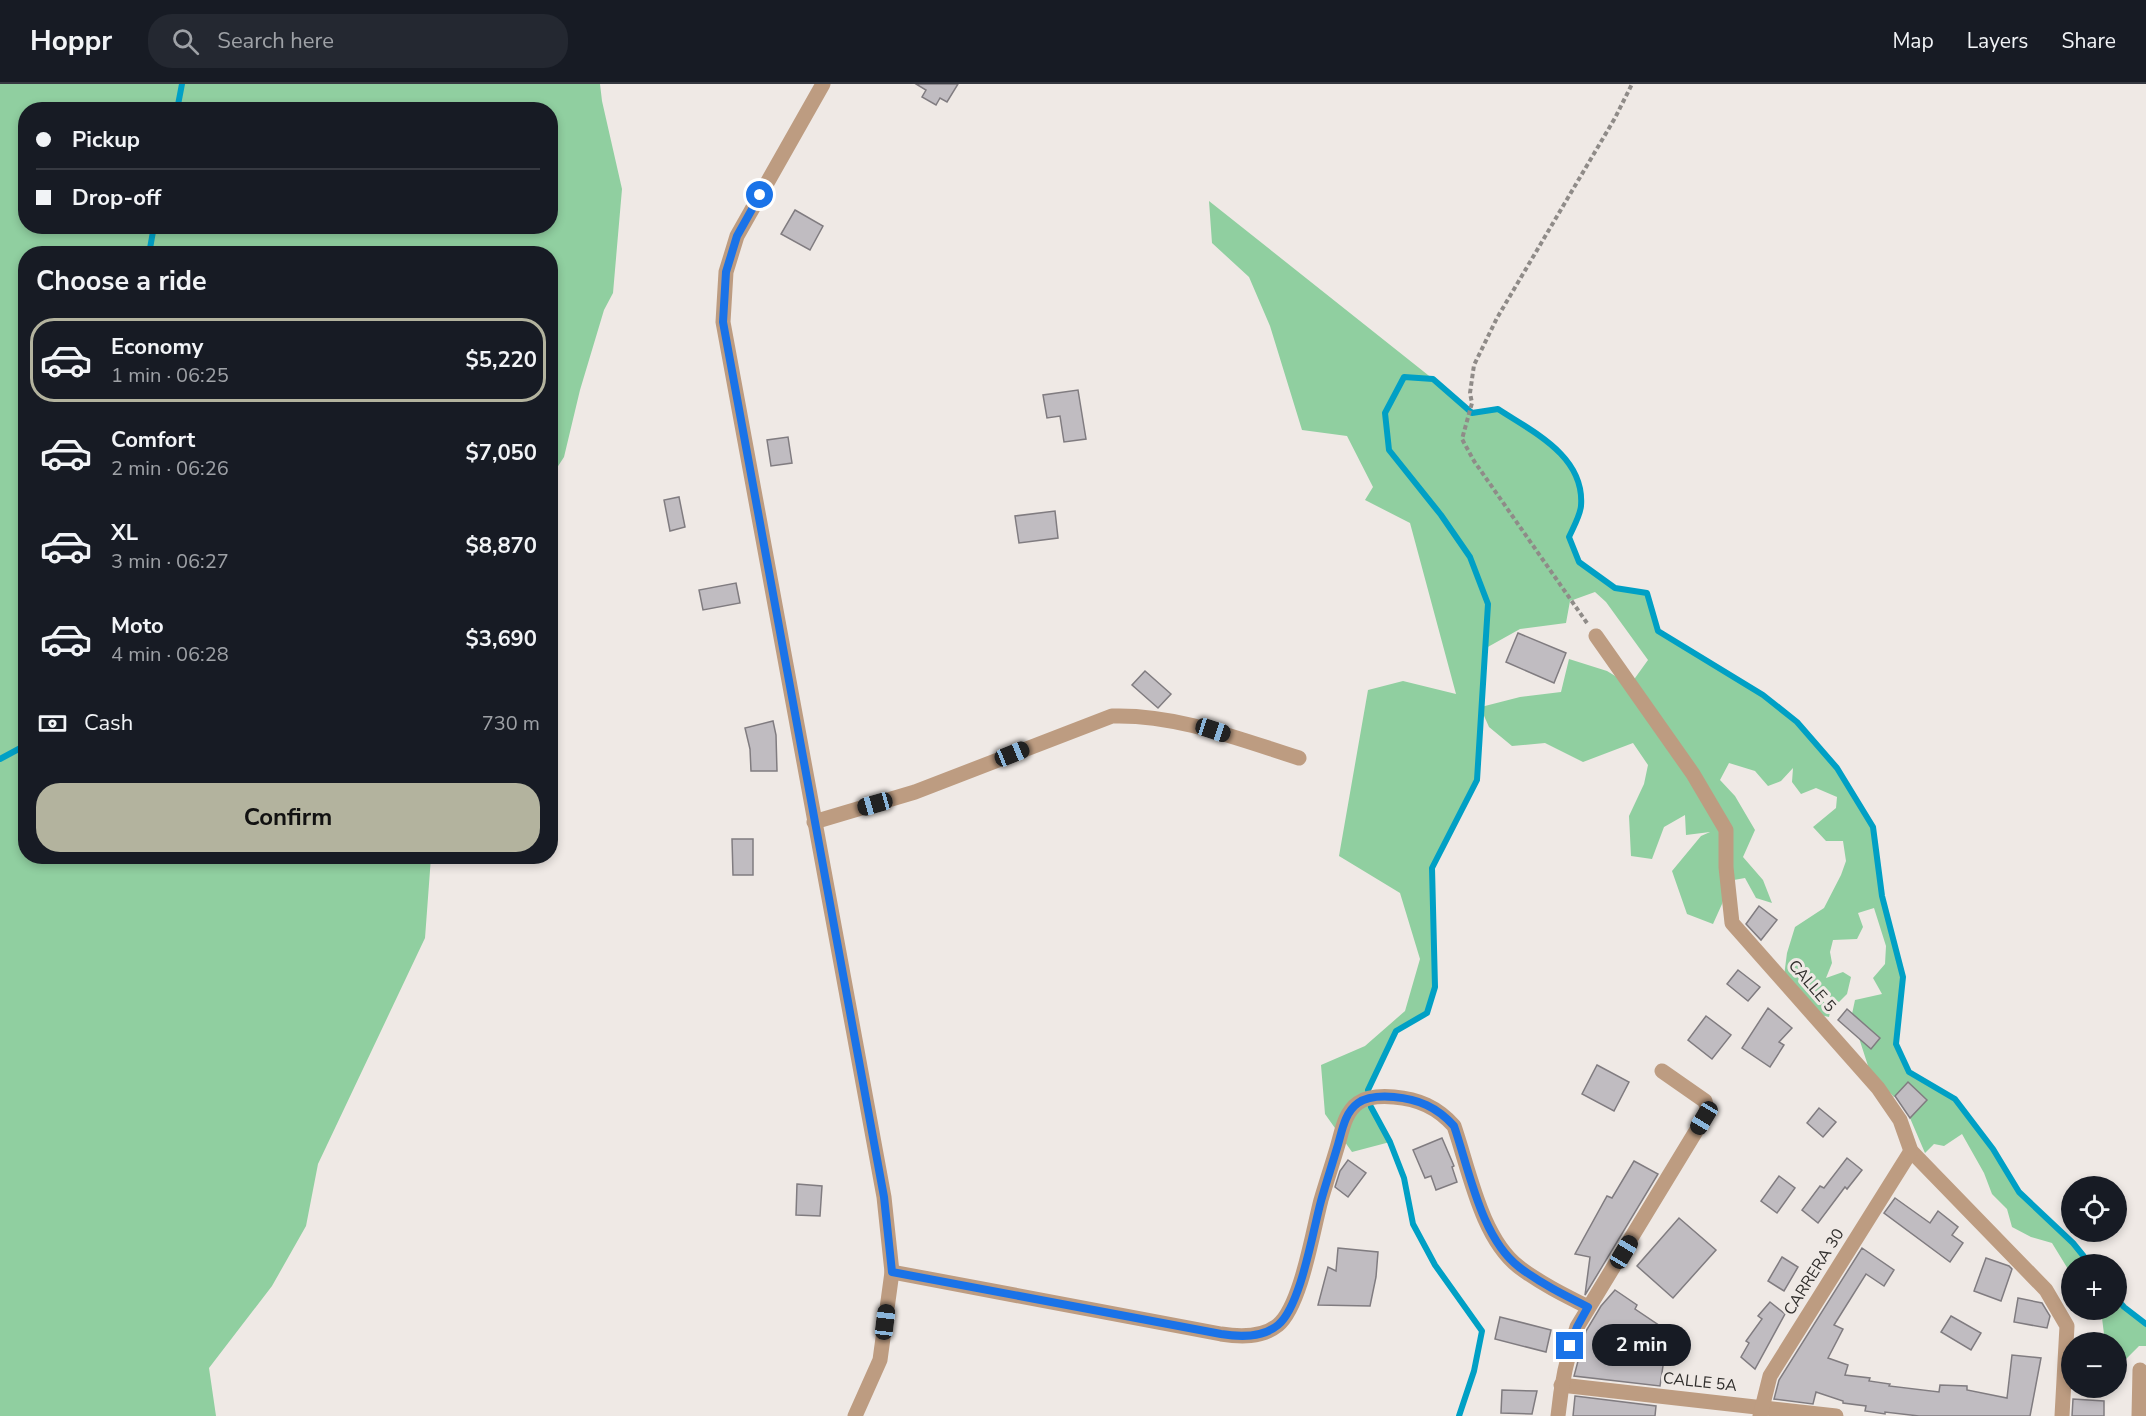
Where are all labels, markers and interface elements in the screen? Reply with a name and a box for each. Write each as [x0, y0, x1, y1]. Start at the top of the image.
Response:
search box [148, 14, 568, 68]
text: Hoppr [30, 22, 112, 60]
icon: search [169, 25, 202, 58]
text: Search here [217, 26, 334, 56]
text: Map [1892, 27, 1934, 55]
text: Layers [1967, 27, 2028, 55]
text: Share [2061, 27, 2116, 55]
text: Pickup [72, 125, 140, 155]
route start [746, 181, 773, 208]
text: Drop-off [72, 183, 161, 213]
text: Choose a ride [36, 263, 207, 300]
text: Economy [111, 332, 203, 362]
icon: car [39, 333, 93, 387]
text: $5,220 [466, 345, 537, 375]
text: 1 min · 06:25 [111, 362, 229, 389]
text: Comfort [111, 425, 195, 455]
icon: car [39, 426, 93, 480]
text: $7,050 [466, 438, 537, 468]
text: 2 min · 06:26 [111, 455, 229, 482]
text: XL [111, 518, 138, 548]
icon: car [39, 519, 93, 573]
text: $8,870 [466, 531, 537, 561]
text: 3 min · 06:27 [111, 548, 229, 575]
text: Moto [111, 611, 164, 641]
icon: car [39, 612, 93, 666]
text: $3,690 [466, 624, 537, 654]
text: 4 min · 06:28 [111, 641, 229, 668]
icon: cash [36, 707, 69, 740]
text: Cash [84, 708, 133, 738]
text: 730 m [482, 710, 540, 737]
car [1193, 716, 1233, 744]
car [992, 739, 1032, 769]
button: Confirm [36, 783, 540, 852]
car [855, 790, 895, 818]
street label: CALLE 5 [1783, 955, 1841, 1017]
car [1687, 1098, 1721, 1138]
map controls [2061, 1176, 2127, 1398]
button: locate [2061, 1176, 2127, 1242]
street label: CARRERA 30 [1779, 1224, 1849, 1320]
car [1607, 1232, 1641, 1272]
button: + [2061, 1254, 2127, 1320]
car [874, 1303, 896, 1341]
callout: 2 min [1591, 1325, 1690, 1367]
text: 2 min [1616, 1331, 1667, 1358]
route end [1556, 1332, 1583, 1359]
button: − [2061, 1332, 2127, 1398]
street label: CALLE 5A [1662, 1367, 1738, 1397]

